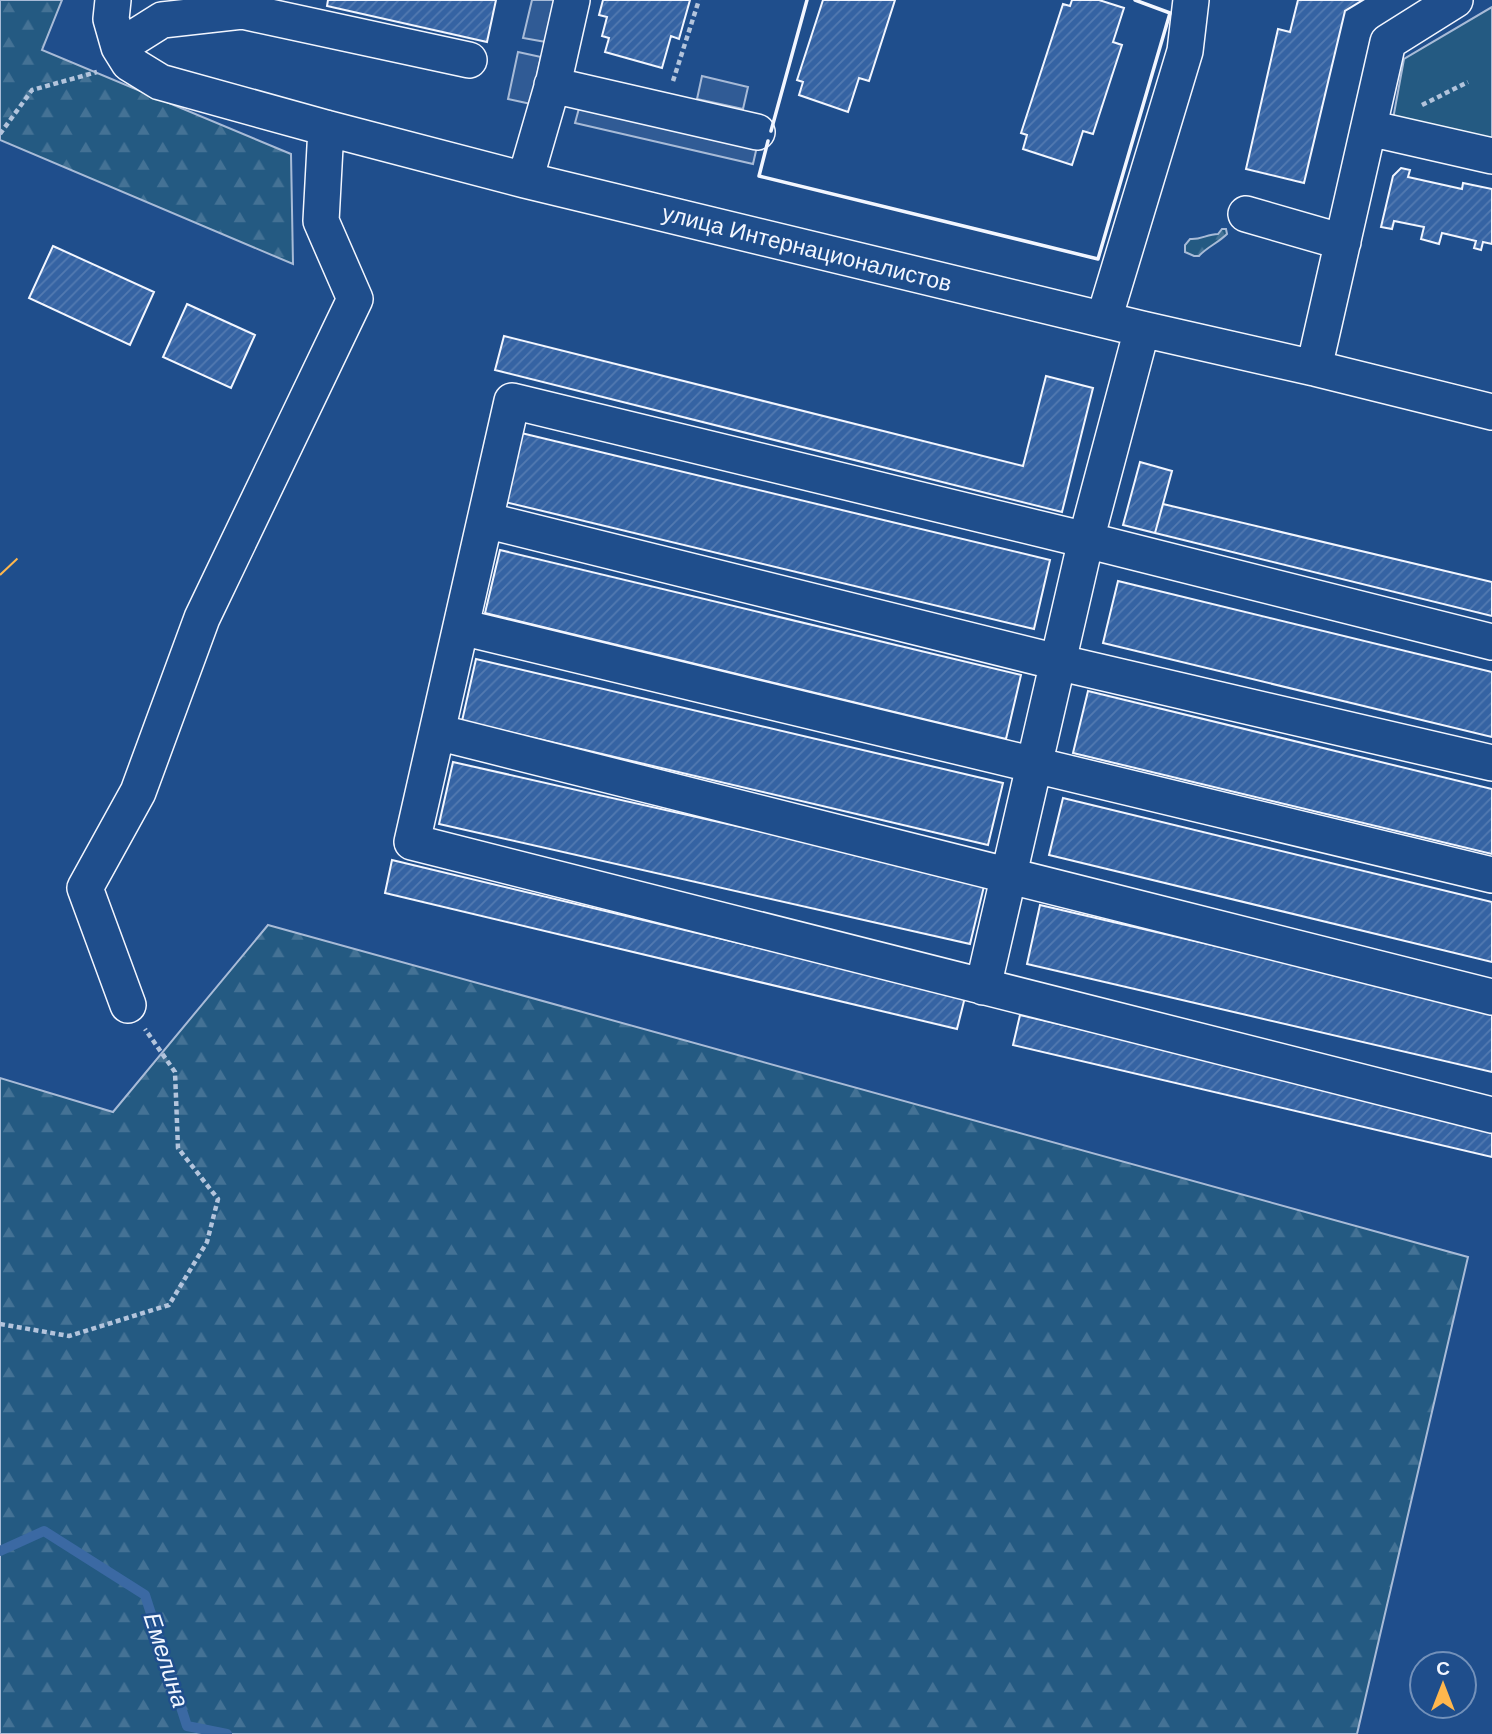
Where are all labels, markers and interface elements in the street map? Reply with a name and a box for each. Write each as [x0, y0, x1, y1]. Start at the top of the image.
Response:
street label: улица Интернационалистов [659, 197, 955, 299]
water label: Емелина [137, 1608, 196, 1711]
north arrow [1408, 1650, 1478, 1720]
text: С [1436, 1656, 1450, 1681]

